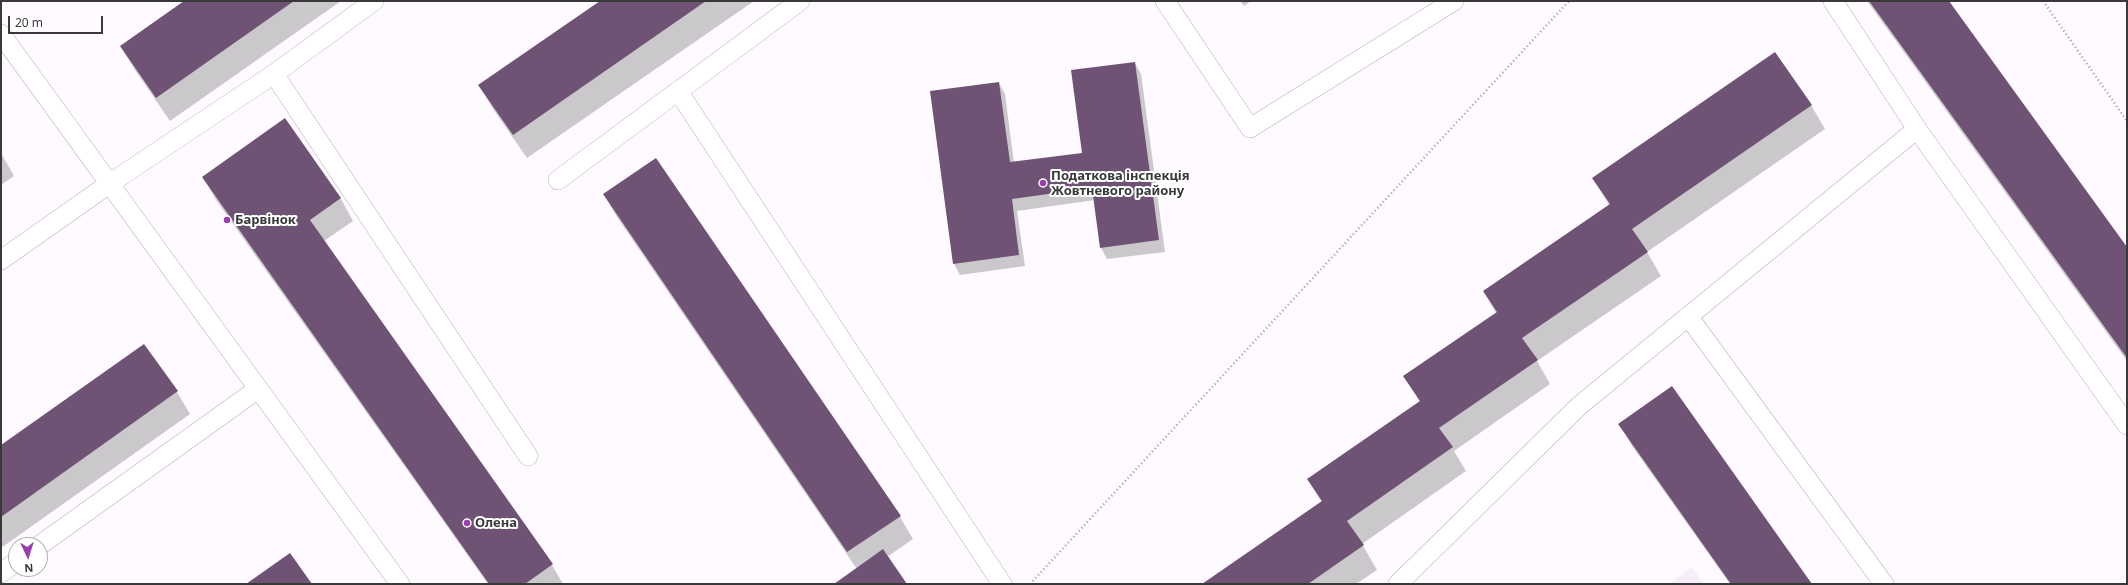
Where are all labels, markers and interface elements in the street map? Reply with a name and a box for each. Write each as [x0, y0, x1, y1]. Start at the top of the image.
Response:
scale bar [10, 8, 105, 34]
text: 20 m [15, 14, 43, 31]
place label: Податкова інспекція Жовтневого району [1051, 168, 1190, 199]
marker: Податкова інспекція Жовтневого району [1038, 178, 1048, 188]
place label: Барвінок [235, 212, 296, 228]
marker: Барвінок [222, 215, 232, 225]
place label: Олена [475, 515, 517, 531]
marker: Олена [462, 518, 472, 528]
north arrow [8, 537, 48, 577]
text: N [24, 561, 34, 576]

